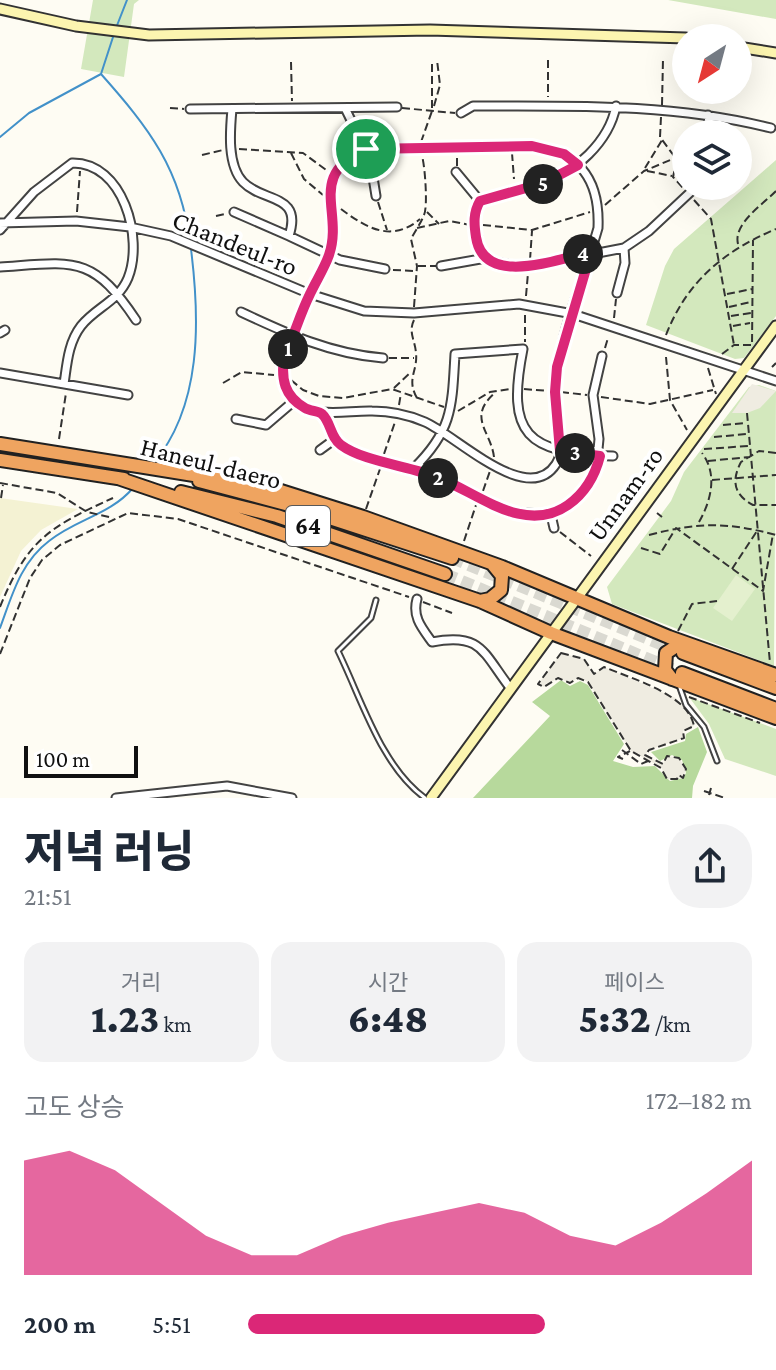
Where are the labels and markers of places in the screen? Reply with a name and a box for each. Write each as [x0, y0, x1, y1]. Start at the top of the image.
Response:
pin [332, 115, 400, 183]
pin: 5 [523, 164, 563, 204]
pin: 4 [563, 234, 603, 274]
pin: 1 [268, 329, 308, 369]
pin: 3 [555, 433, 595, 473]
pin: 2 [418, 458, 458, 498]

